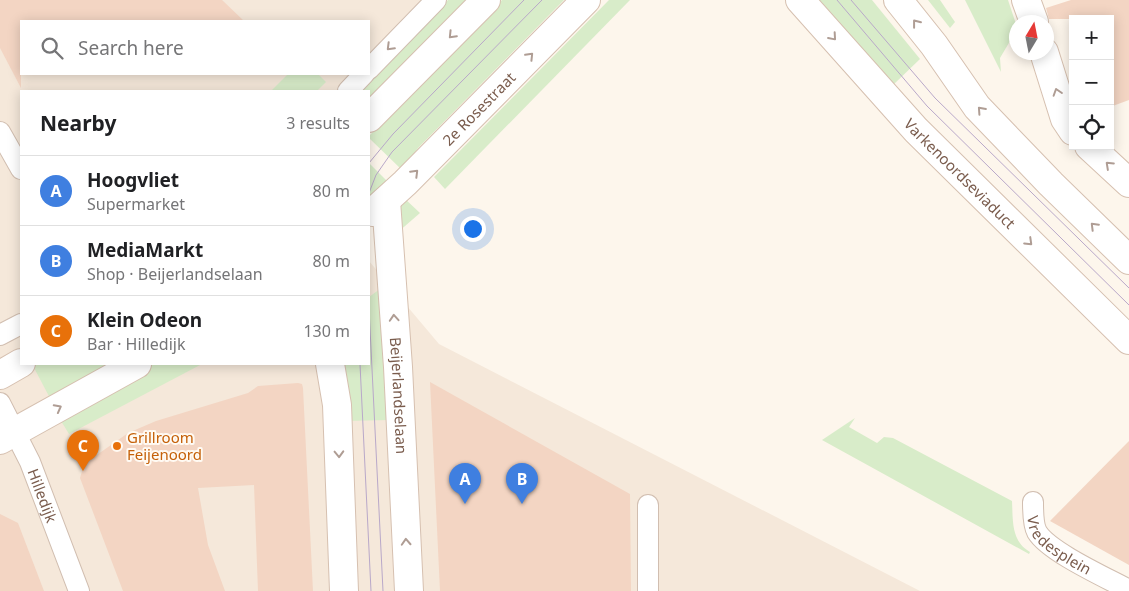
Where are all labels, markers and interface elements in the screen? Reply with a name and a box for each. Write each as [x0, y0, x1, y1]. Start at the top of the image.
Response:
north arrow [1009, 15, 1054, 60]
map controls [1069, 15, 1114, 150]
button: + [1069, 15, 1114, 60]
search box [20, 20, 370, 75]
one-way arrow [913, 20, 921, 29]
one-way arrow [449, 29, 458, 38]
one-way arrow [827, 31, 836, 40]
icon: search [38, 34, 66, 62]
text: Search here [78, 35, 184, 61]
one-way arrow [387, 41, 396, 50]
one-way arrow [524, 53, 533, 62]
button: − [1069, 60, 1114, 105]
street label: 2e Rosestraat [438, 67, 520, 150]
one-way arrow [1053, 89, 1063, 97]
button: locate [1069, 105, 1114, 150]
one-way arrow [978, 106, 987, 115]
text: Nearby [40, 109, 116, 137]
text: 3 results [286, 112, 350, 134]
street label: Varkenoordseviaduct [900, 114, 1020, 233]
one-way arrow [1105, 162, 1114, 171]
text: Hoogvliet [87, 167, 179, 193]
one-way arrow [409, 169, 418, 178]
text: A [50, 180, 62, 202]
text: 80 m [313, 180, 350, 202]
text: Supermarket [87, 193, 185, 215]
your location [460, 216, 486, 242]
one-way arrow [1091, 223, 1100, 232]
one-way arrow [1024, 236, 1033, 245]
text: MediaMarkt [87, 237, 203, 263]
text: B [51, 250, 61, 272]
text: 80 m [313, 250, 350, 272]
text: Shop · Beijerlandselaan [87, 263, 263, 285]
text: Klein Odeon [87, 307, 202, 333]
one-way arrow [389, 314, 400, 322]
text: C [51, 320, 61, 342]
text: 130 m [303, 320, 350, 342]
text: Bar · Hilledijk [87, 333, 186, 355]
street label: Beijerlandselaan [386, 336, 412, 455]
one-way arrow [53, 404, 62, 414]
place label: Grillroom Feijenoord [127, 427, 202, 464]
pin: C [67, 430, 99, 471]
marker: Grillroom Feijenoord [111, 440, 123, 452]
one-way arrow [334, 450, 345, 458]
pin: A [449, 463, 481, 504]
pin: B [506, 463, 538, 504]
street label: Hilledijk [23, 466, 62, 525]
street label: Vredesplein [1023, 514, 1095, 579]
one-way arrow [401, 538, 412, 546]

